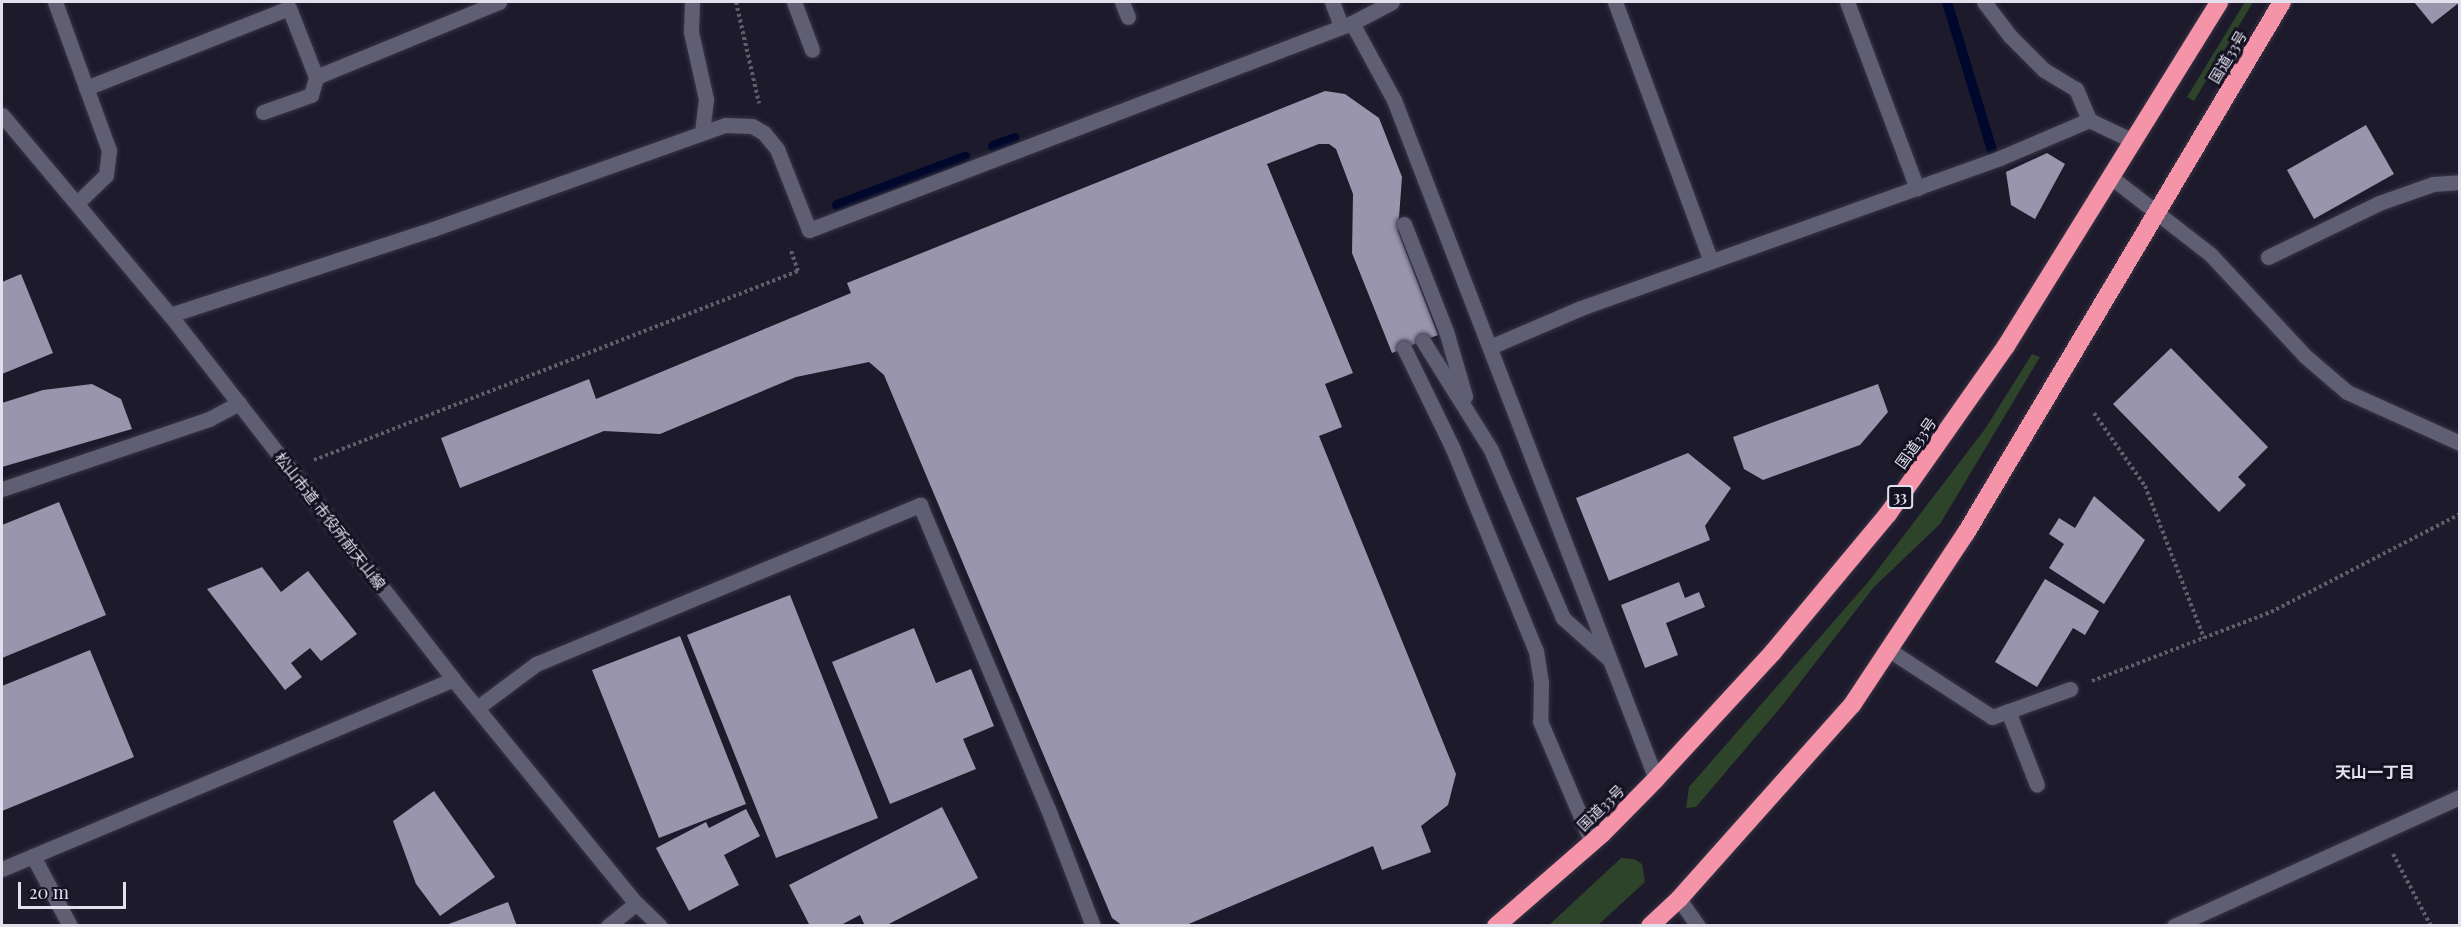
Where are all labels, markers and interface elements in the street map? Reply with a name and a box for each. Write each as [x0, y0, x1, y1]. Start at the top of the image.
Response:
street label: 国道33号 [2205, 27, 2251, 87]
street label: 国道33号 [1892, 414, 1940, 472]
street label: 松山市道 市役所前天山線 [271, 449, 389, 593]
road number: 33 [1886, 486, 1914, 508]
district label: 天山一丁目 [2335, 762, 2415, 782]
street label: 国道33号 [1574, 781, 1628, 835]
scale bar [21, 870, 129, 908]
text: 20 m [29, 880, 69, 904]

